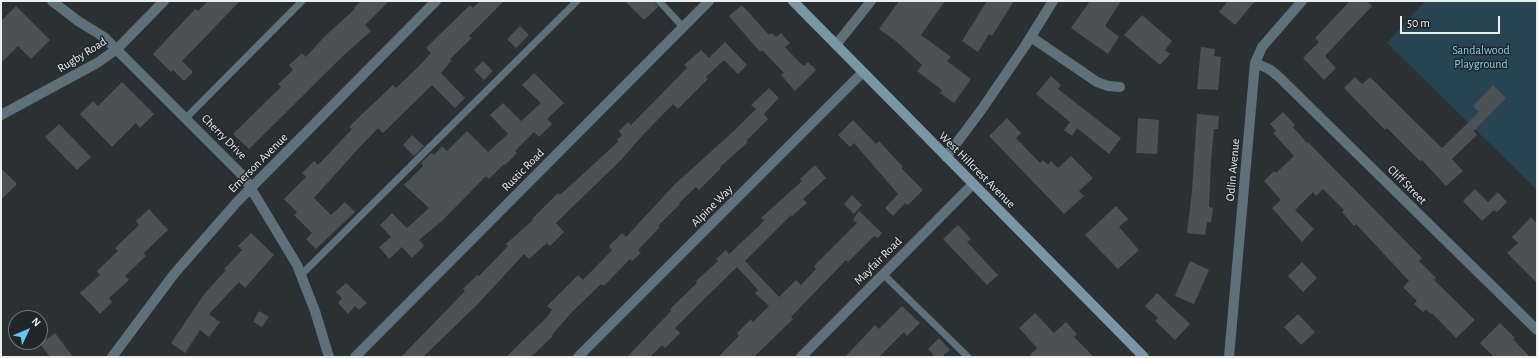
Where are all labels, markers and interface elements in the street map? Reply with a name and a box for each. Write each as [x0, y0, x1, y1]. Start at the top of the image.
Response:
scale bar [1402, 8, 1502, 34]
text: 50 m [1407, 17, 1430, 29]
street label: Rugby Road [55, 34, 109, 76]
park label: Sandalwood Playground [1452, 43, 1510, 71]
street label: Cherry Drive [198, 111, 250, 163]
street label: West Hillcrest Avenue [936, 129, 1018, 211]
street label: Emerson Avenue [225, 130, 291, 196]
street label: Odlin Avenue [1223, 138, 1243, 202]
street label: Rustic Road [499, 146, 547, 194]
street label: Cliff Street [1384, 162, 1430, 208]
street label: Alpine Way [688, 182, 736, 230]
street label: Mayfair Road [851, 234, 905, 288]
north arrow [8, 310, 48, 350]
text: N [30, 315, 43, 329]

